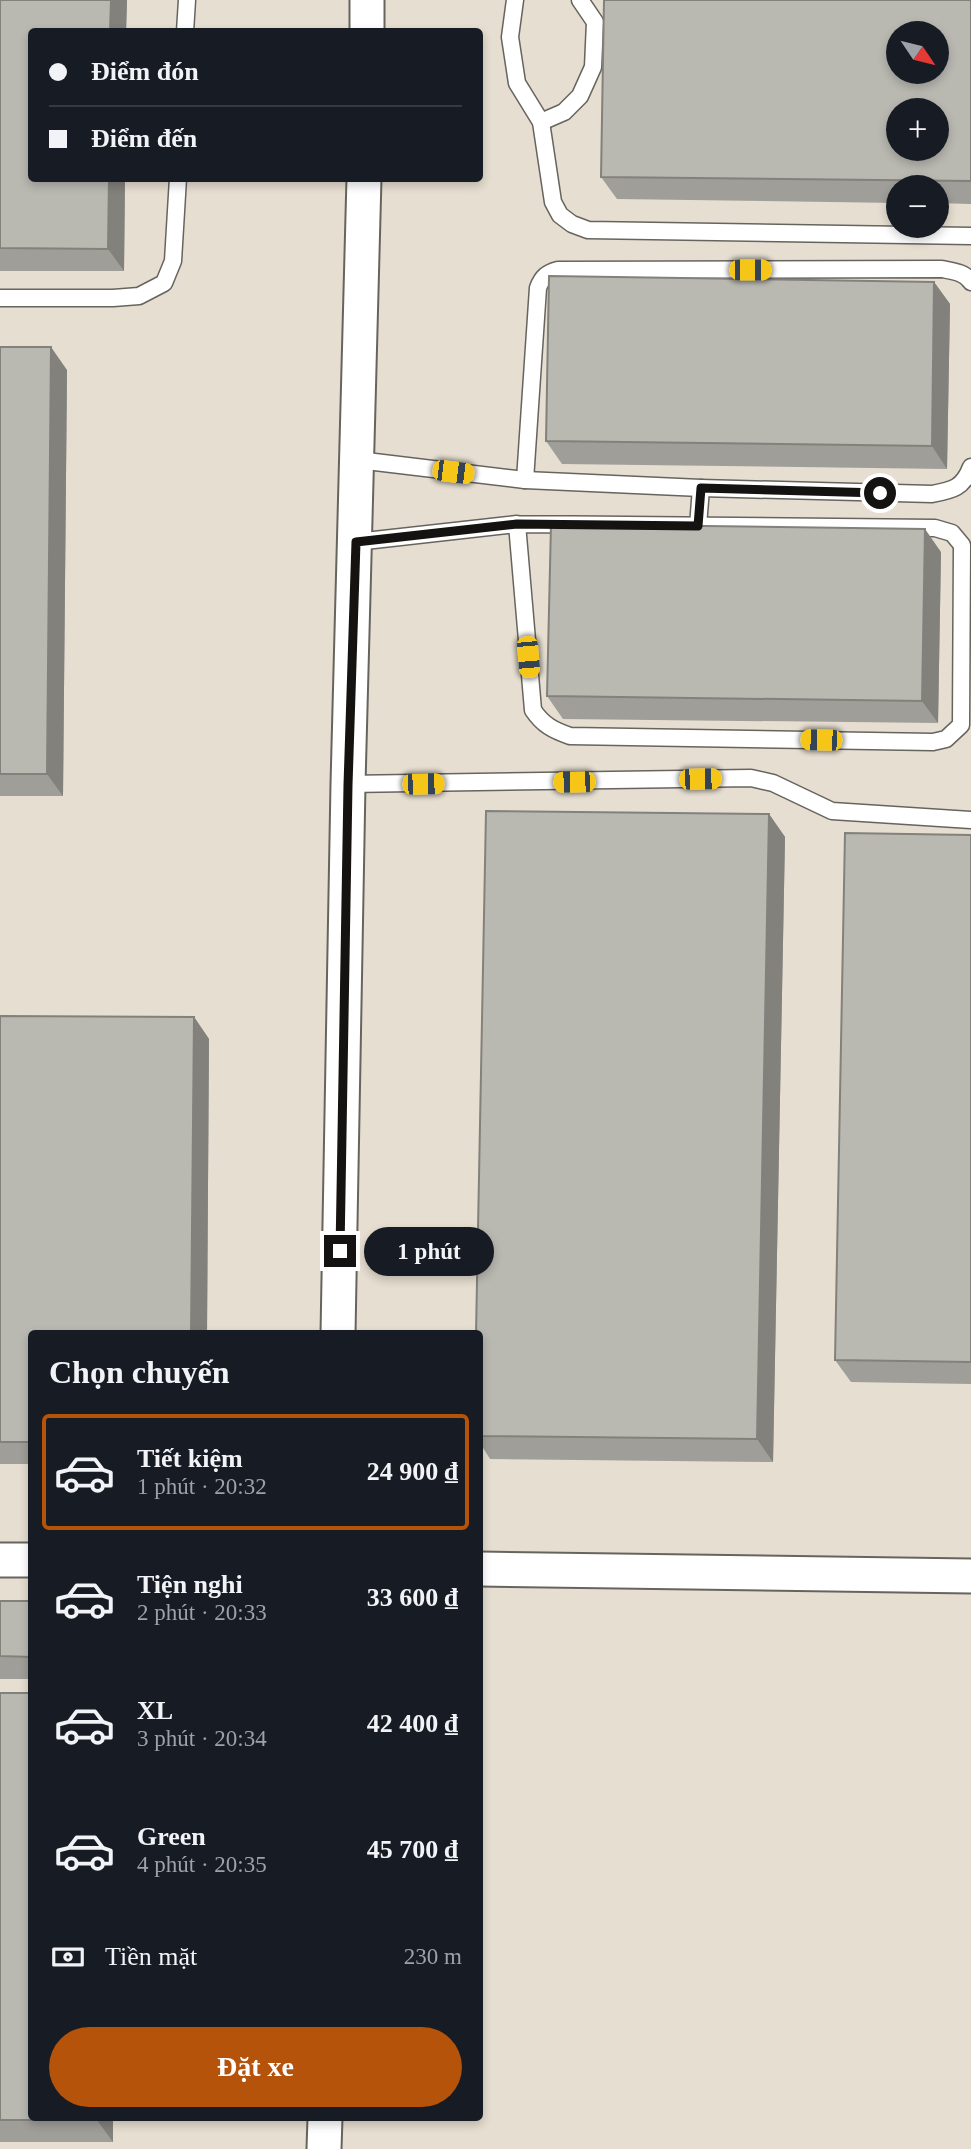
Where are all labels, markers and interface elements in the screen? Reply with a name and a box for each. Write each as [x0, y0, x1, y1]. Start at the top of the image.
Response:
north arrow [886, 21, 948, 84]
map controls [886, 21, 949, 238]
text: Điểm đón [91, 57, 199, 86]
button: + [886, 98, 949, 161]
text: Điểm đến [91, 124, 197, 153]
button: − [886, 175, 949, 238]
car [730, 260, 772, 281]
car [431, 459, 476, 485]
route start [864, 477, 896, 509]
car [516, 635, 541, 679]
car [800, 729, 843, 751]
car [679, 768, 722, 790]
car [553, 771, 596, 793]
car [402, 773, 445, 795]
callout: 1 phút [364, 1226, 494, 1276]
route end [324, 1235, 356, 1267]
text: 1 phút [397, 1239, 461, 1264]
text: Chọn chuyến [49, 1354, 230, 1390]
icon: car [53, 1441, 116, 1504]
text: Tiết kiệm [137, 1444, 243, 1473]
text: 24 900 ₫ [367, 1457, 458, 1486]
text: 1 phút · 20:32 [137, 1474, 267, 1499]
icon: car [53, 1567, 116, 1630]
text: Tiện nghi [137, 1570, 243, 1599]
text: 33 600 ₫ [367, 1583, 458, 1612]
text: 2 phút · 20:33 [137, 1600, 267, 1625]
icon: car [53, 1693, 116, 1756]
text: XL [137, 1696, 173, 1725]
text: 42 400 ₫ [367, 1709, 458, 1738]
text: 3 phút · 20:34 [137, 1726, 267, 1751]
icon: car [53, 1819, 116, 1882]
text: Green [137, 1822, 206, 1851]
text: 45 700 ₫ [367, 1835, 458, 1864]
text: 4 phút · 20:35 [137, 1852, 267, 1877]
icon: cash [49, 1938, 87, 1976]
text: Tiền mặt [105, 1942, 197, 1971]
text: 230 m [404, 1944, 462, 1969]
button: Đặt xe [49, 2027, 462, 2107]

